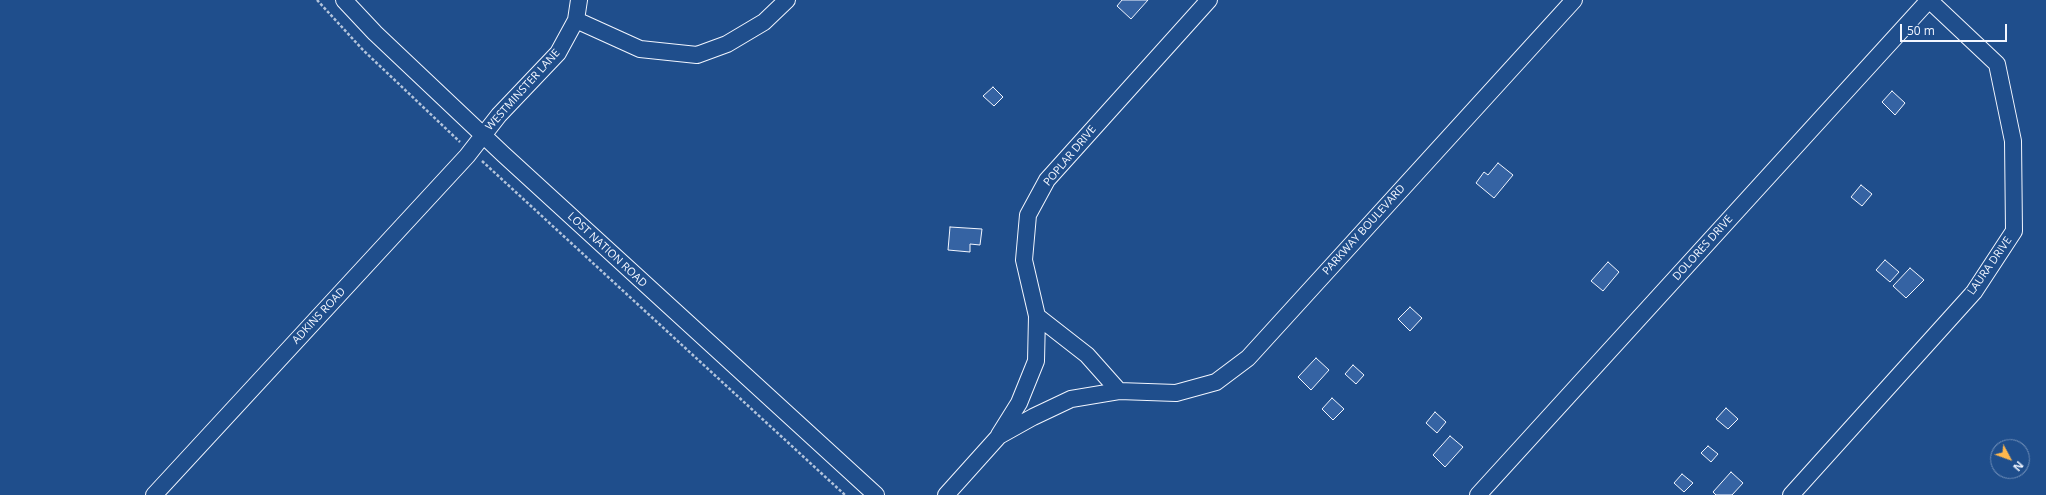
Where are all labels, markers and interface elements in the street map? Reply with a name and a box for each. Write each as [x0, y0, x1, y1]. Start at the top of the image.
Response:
scale bar [1902, 16, 2009, 42]
text: 50 m [1907, 22, 1935, 39]
street label: WESTMINSTER LANE [483, 47, 563, 133]
street label: POPLAR DRIVE [1041, 123, 1099, 189]
street label: PARKWAY BOULEVARD [1320, 182, 1408, 278]
street label: LOST NATION ROAD [565, 210, 649, 290]
street label: DOLORES DRIVE [1670, 213, 1736, 283]
street label: LAURA DRIVE [1965, 234, 2015, 298]
street label: ADKINS ROAD [290, 285, 348, 347]
north arrow [1990, 439, 2030, 479]
text: N [2010, 458, 2027, 475]

